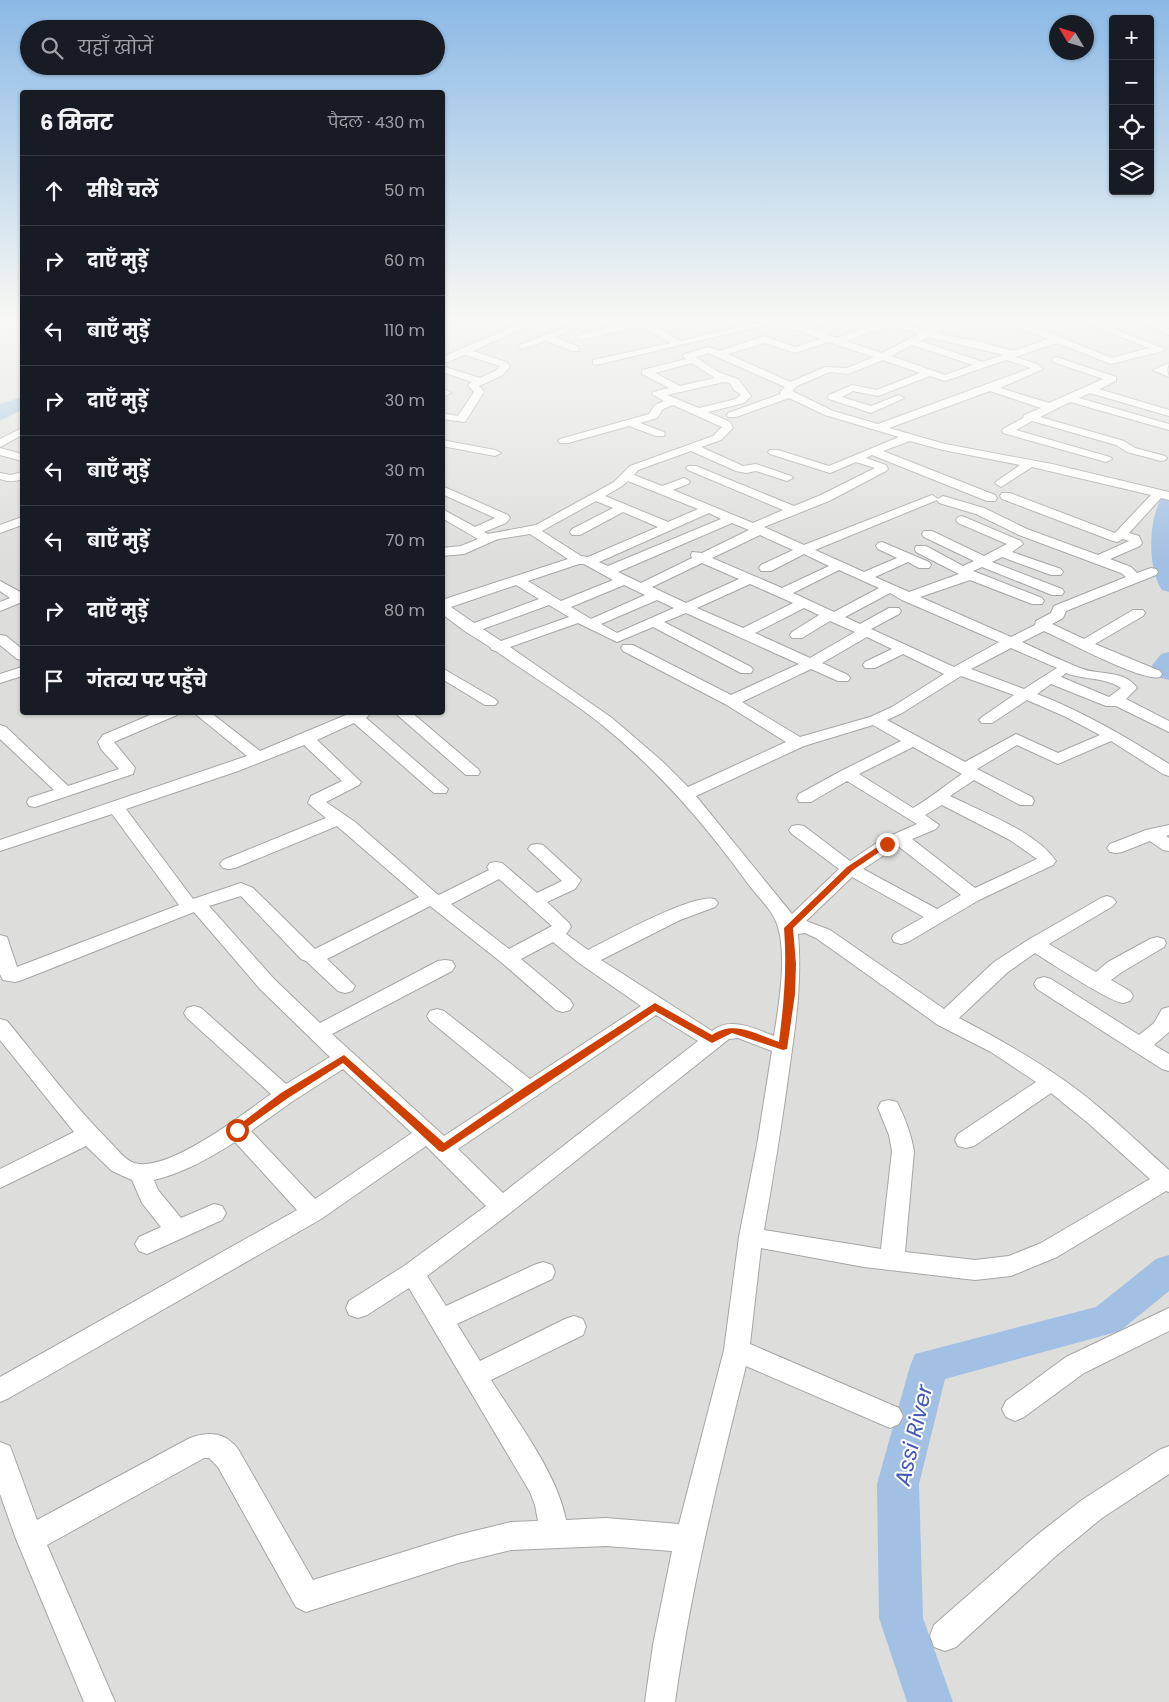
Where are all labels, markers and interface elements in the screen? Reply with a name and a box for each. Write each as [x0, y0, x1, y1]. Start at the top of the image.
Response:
north arrow [1049, 15, 1094, 60]
map controls [1109, 15, 1154, 195]
button: + [1109, 15, 1154, 60]
search box [20, 20, 445, 75]
icon: search [38, 34, 66, 62]
text: यहाँ खोजें [78, 34, 153, 61]
button: − [1109, 60, 1154, 105]
button: locate [1109, 105, 1154, 150]
text: 6 मिनट [40, 108, 113, 137]
text: पैदल · 430 m [328, 111, 425, 134]
button: layers [1109, 150, 1154, 195]
icon: ahead [40, 177, 68, 205]
text: सीधे चलें [87, 177, 158, 204]
text: 50 m [384, 179, 425, 202]
icon: right [40, 247, 68, 275]
text: दाएँ मुड़ें [87, 247, 148, 274]
text: 60 m [384, 249, 425, 272]
icon: left [40, 317, 68, 345]
text: बाएँ मुड़ें [87, 317, 149, 344]
text: 110 m [384, 319, 425, 342]
icon: right [40, 387, 68, 415]
text: दाएँ मुड़ें [87, 387, 148, 414]
text: 30 m [385, 389, 425, 412]
icon: left [40, 457, 68, 485]
text: बाएँ मुड़ें [87, 457, 149, 484]
text: 30 m [385, 459, 425, 482]
icon: left [40, 527, 68, 555]
text: बाएँ मुड़ें [87, 527, 149, 554]
text: 70 m [385, 529, 425, 552]
icon: right [40, 597, 68, 625]
text: दाएँ मुड़ें [87, 597, 148, 624]
text: 80 m [384, 599, 425, 622]
icon: arrive [40, 667, 68, 695]
text: गंतव्य पर पहुँचे [87, 667, 207, 694]
route end [876, 833, 899, 856]
route start [226, 1119, 249, 1142]
water label: Assi River [887, 1381, 940, 1490]

